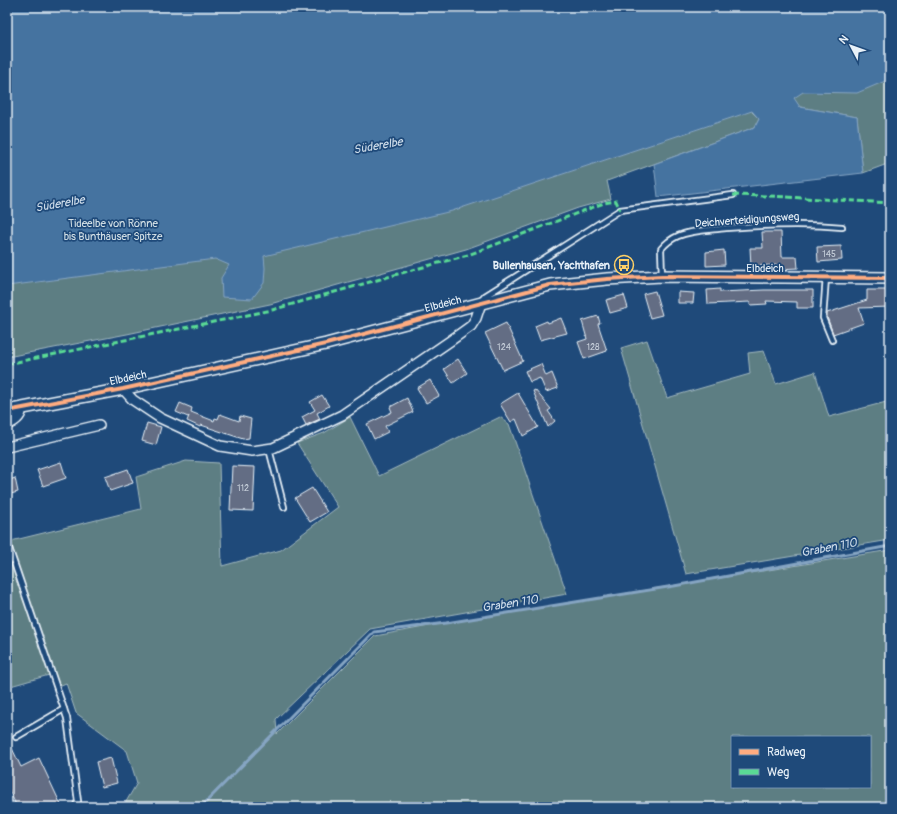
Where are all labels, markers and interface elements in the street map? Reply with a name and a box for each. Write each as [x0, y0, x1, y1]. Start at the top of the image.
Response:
north arrow [831, 26, 871, 66]
text: N [836, 32, 852, 47]
water label: Süderelbe [352, 134, 405, 158]
water label: Süderelbe [34, 192, 87, 216]
street label: Deichverteidigungsweg [694, 210, 800, 230]
park label: Tideelbe von Rönne bis Bunthäuser Spitze [64, 217, 163, 243]
house number: 145 [822, 249, 836, 260]
bus stop icon: Bullenhausen, Yachthafen [613, 254, 635, 276]
place label: Bullenhausen, Yachthafen [493, 259, 610, 272]
street label: Elbdeich [746, 262, 784, 275]
street label: Elbdeich [423, 293, 463, 315]
house number: 124 [497, 342, 512, 353]
house number: 128 [586, 342, 600, 353]
street label: Elbdeich [108, 368, 148, 388]
house number: 112 [237, 483, 249, 494]
water label: Graben 110 [800, 535, 859, 561]
water label: Graben 110 [481, 592, 540, 616]
legend [731, 736, 871, 788]
text: Radweg [767, 745, 805, 760]
text: Weg [767, 765, 789, 780]

